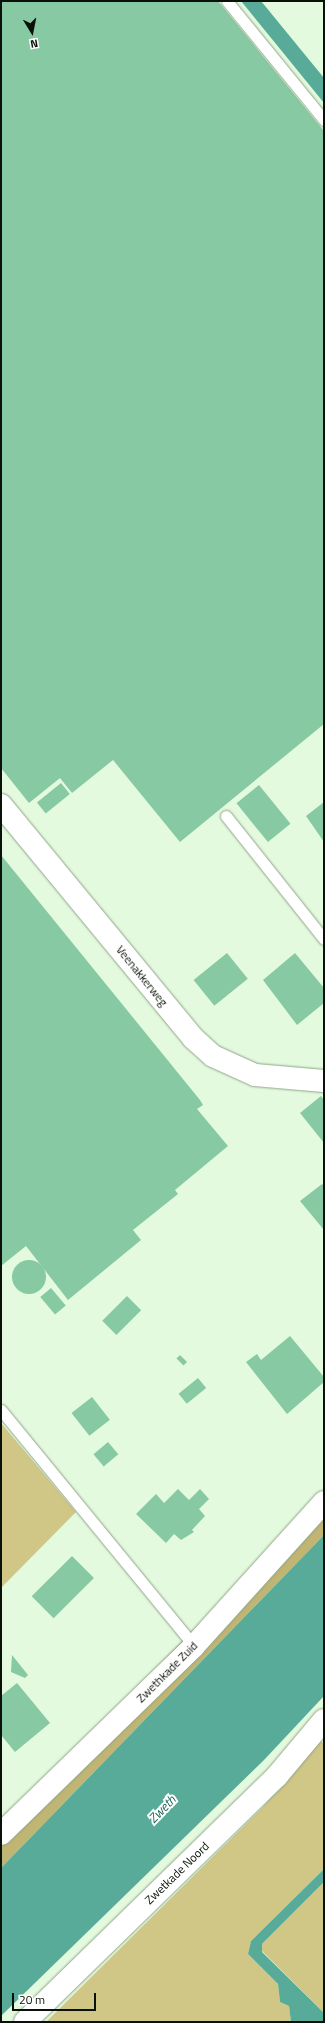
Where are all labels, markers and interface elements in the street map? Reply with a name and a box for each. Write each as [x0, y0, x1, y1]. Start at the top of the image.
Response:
north arrow [12, 12, 52, 52]
text: N [29, 35, 39, 52]
street label: Veenakkerweg [113, 943, 171, 1009]
street label: Zwethkade Zuid [133, 1638, 201, 1706]
water label: Zweth [145, 1792, 179, 1826]
street label: Zwetkade Noord [142, 1839, 212, 1907]
scale bar [14, 1985, 98, 2011]
text: 20 m [19, 1990, 45, 2009]

